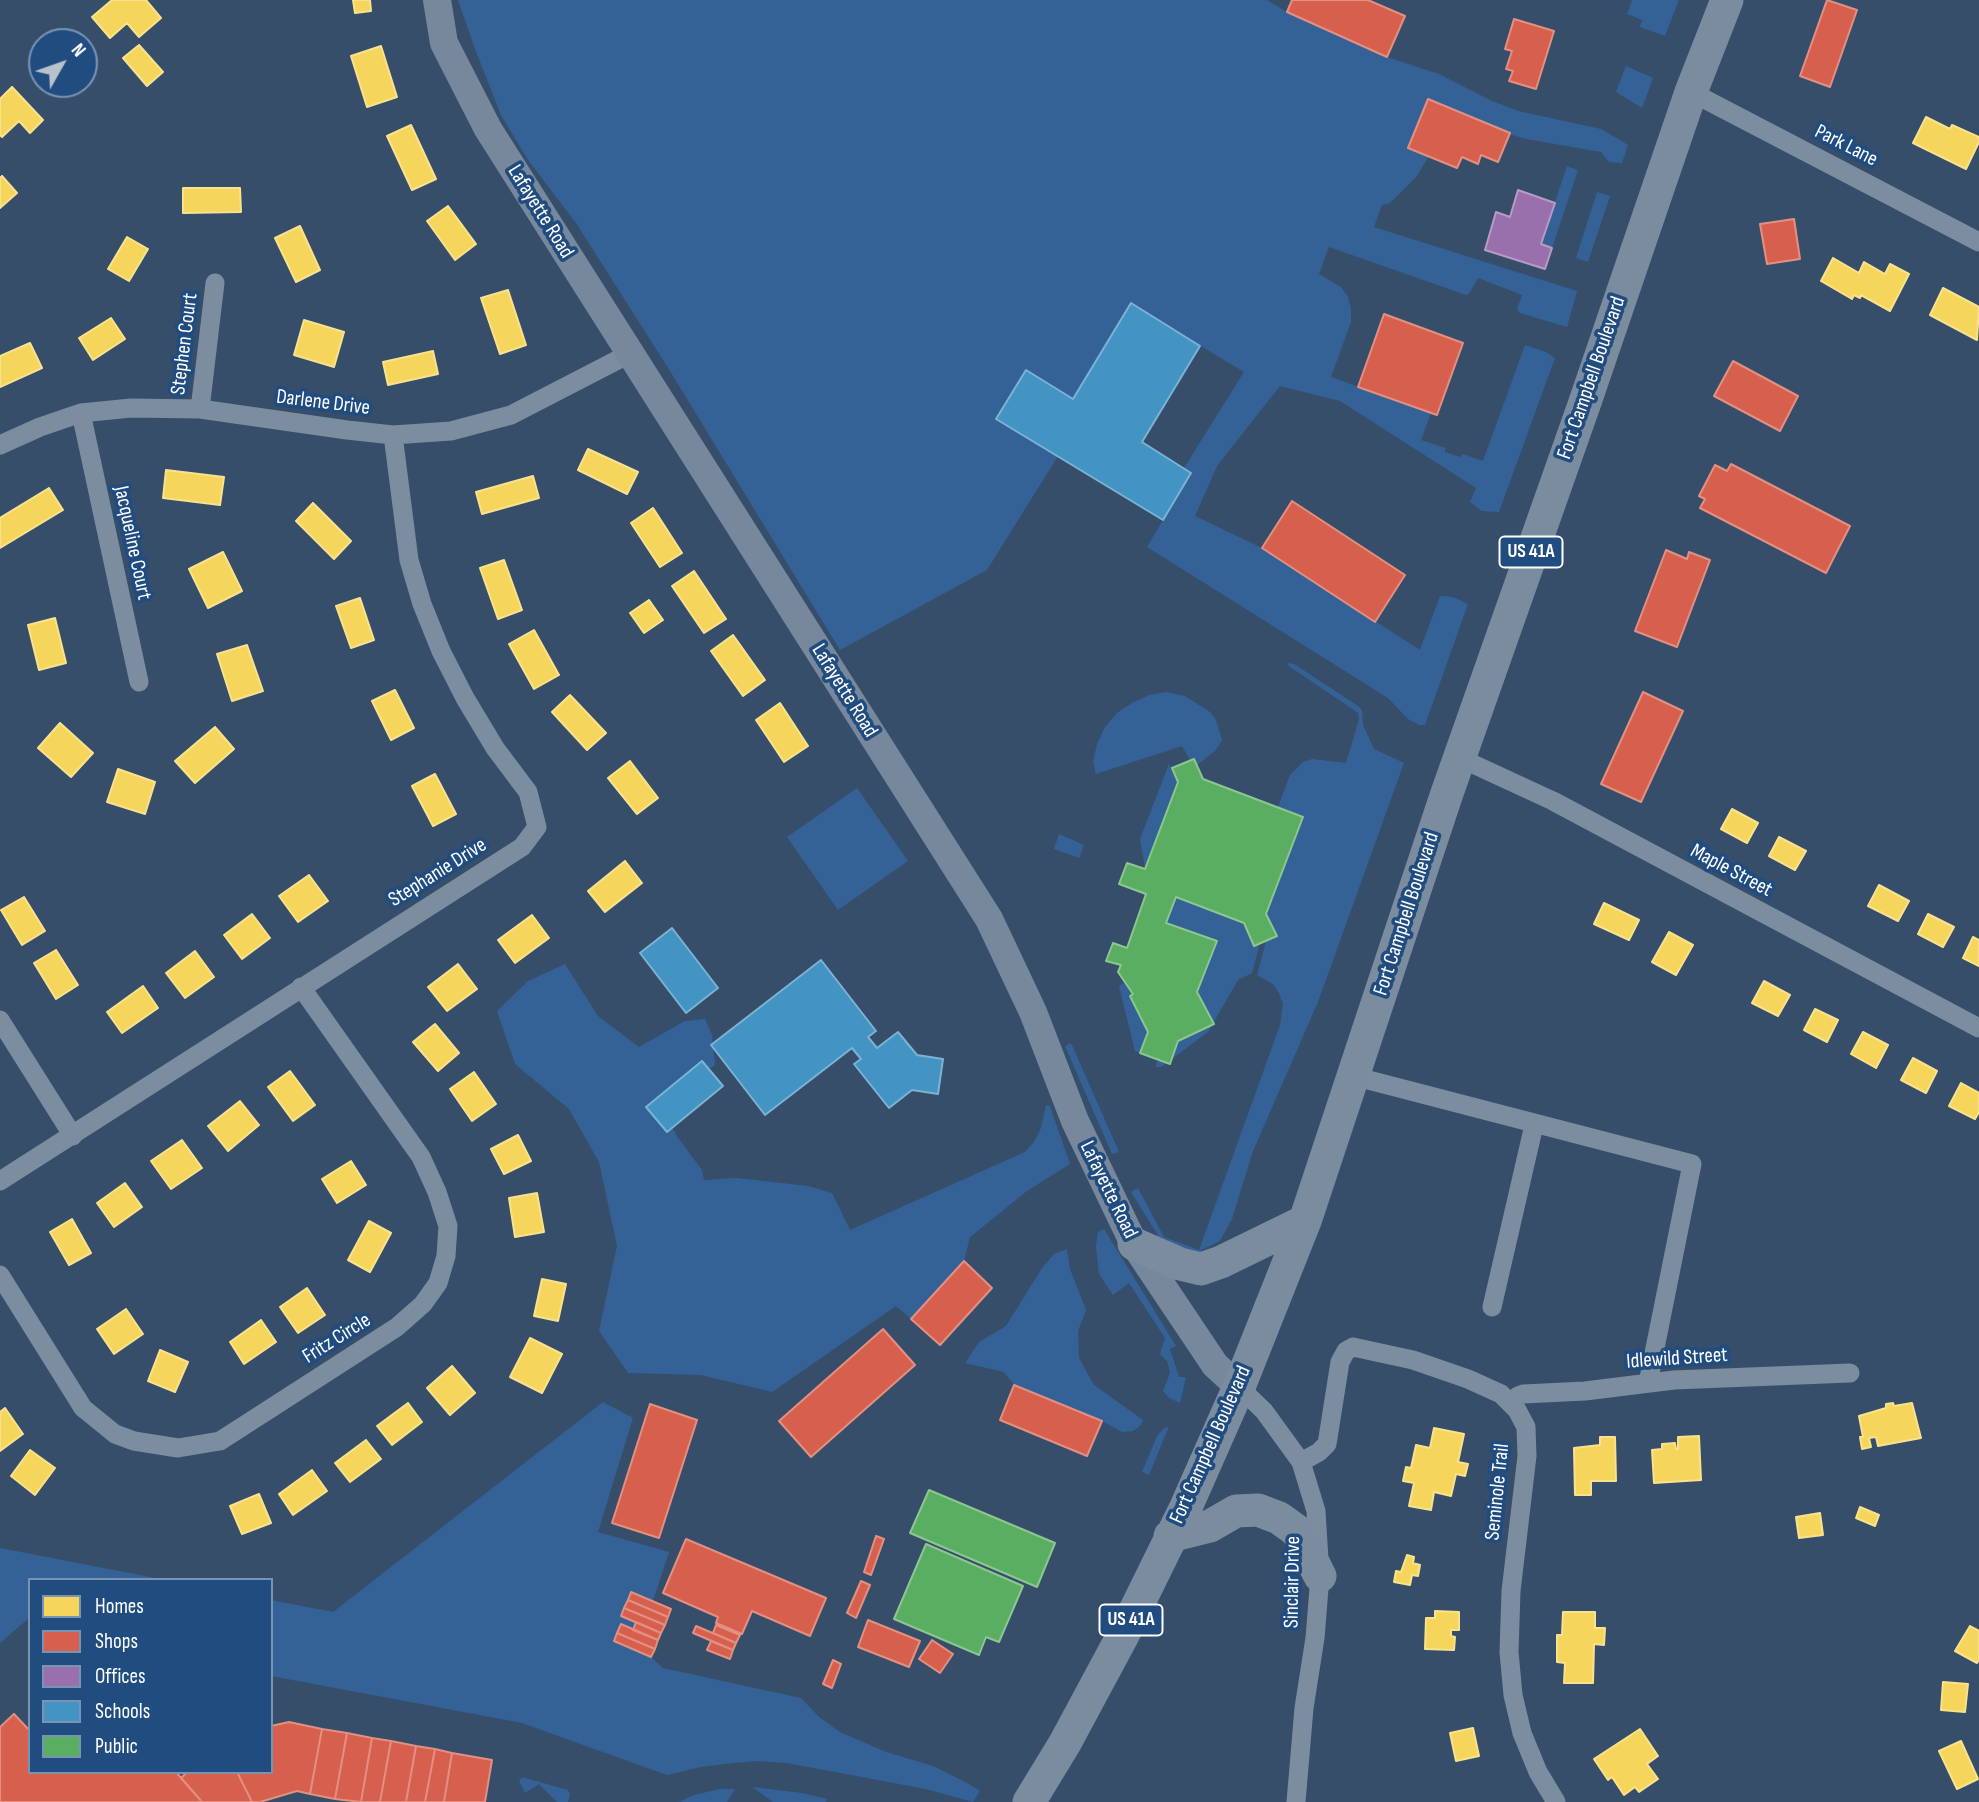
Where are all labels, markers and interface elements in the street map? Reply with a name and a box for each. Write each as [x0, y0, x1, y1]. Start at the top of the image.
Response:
north arrow [28, 28, 98, 98]
text: N [66, 39, 90, 62]
street label: Park Lane [1810, 119, 1882, 173]
street label: Lafayette Road [501, 161, 579, 263]
street label: Stephen Court [166, 292, 204, 396]
street label: Fort Campbell Boulevard [1552, 293, 1632, 463]
street label: Darlene Drive [275, 385, 371, 421]
street label: Jacqueline Court [108, 484, 156, 602]
road number: US 41A [1500, 537, 1562, 568]
street label: Lafayette Road [805, 640, 883, 742]
street label: Fort Campbell Boulevard [1369, 829, 1445, 999]
street label: Stephanie Drive [384, 833, 492, 913]
street label: Maple Street [1686, 839, 1776, 903]
street label: Lafayette Road [1074, 1137, 1142, 1243]
street label: Fritz Circle [298, 1308, 376, 1370]
street label: Idlewild Street [1626, 1343, 1728, 1375]
street label: Fort Campbell Boulevard [1165, 1362, 1257, 1528]
street label: Seminole Trail [1480, 1443, 1516, 1541]
street label: Sinclair Drive [1280, 1536, 1306, 1628]
legend [28, 1578, 273, 1774]
text: Homes [95, 1594, 144, 1619]
road number: US 41A [1100, 1604, 1162, 1636]
text: Shops [95, 1629, 138, 1654]
text: Offices [95, 1664, 146, 1689]
text: Schools [95, 1699, 150, 1724]
text: Public [95, 1734, 138, 1759]

